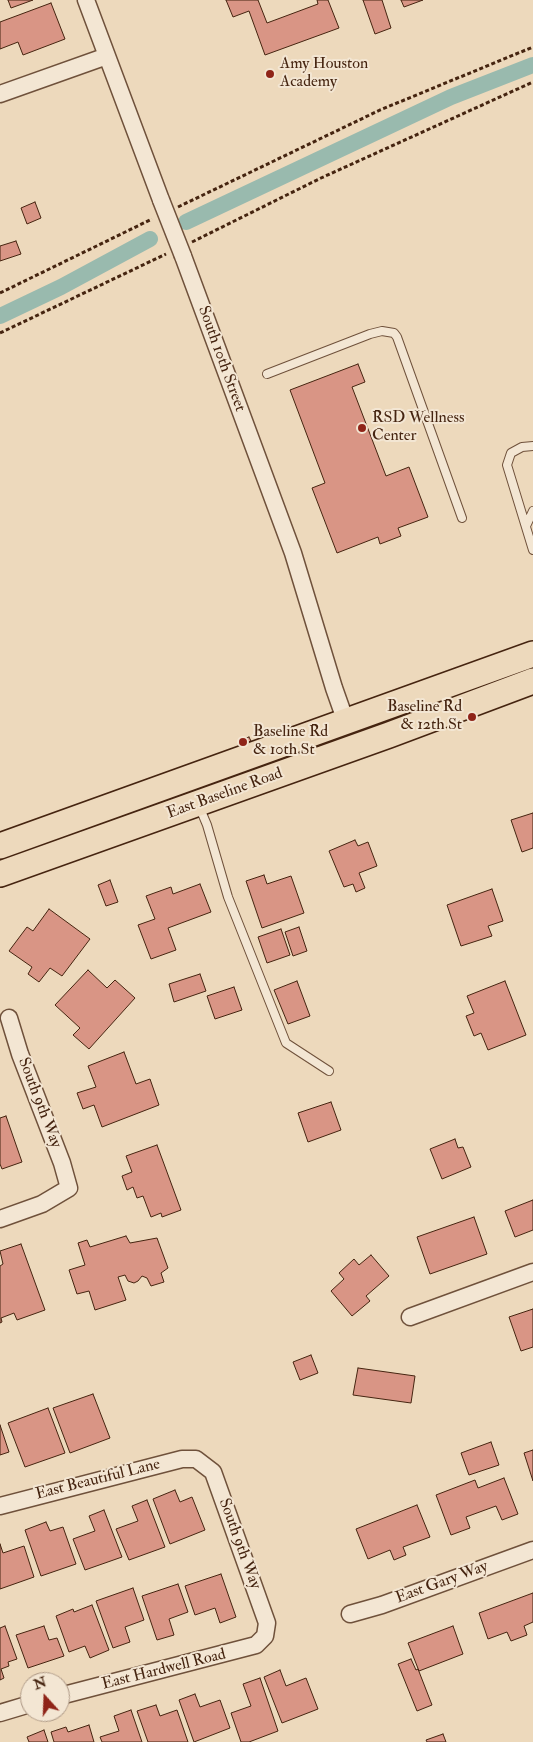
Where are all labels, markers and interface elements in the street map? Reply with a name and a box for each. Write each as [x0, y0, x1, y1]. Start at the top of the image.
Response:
place label: Amy Houston Academy [280, 55, 368, 93]
marker: Amy Houston Academy [264, 68, 276, 80]
street label: South 10th Street [193, 304, 249, 414]
place label: RSD Wellness Center [372, 409, 464, 447]
marker: RSD Wellness Center [356, 422, 368, 434]
place label: Baseline Rd & 12th St [387, 698, 462, 736]
marker: Baseline Rd & 12th St [466, 711, 478, 723]
place label: Baseline Rd & 10th St [253, 723, 328, 761]
marker: Baseline Rd & 10th St [237, 736, 249, 748]
street label: East Baseline Road [165, 764, 285, 824]
street label: South 9th Way [13, 1055, 65, 1151]
street label: East Beautiful Lane [34, 1455, 162, 1505]
street label: South 9th Way [214, 1496, 264, 1592]
street label: East Gary Way [393, 1557, 491, 1609]
street label: East Hardwell Road [100, 1645, 228, 1695]
north arrow [20, 1672, 70, 1722]
text: N [31, 1673, 49, 1694]

